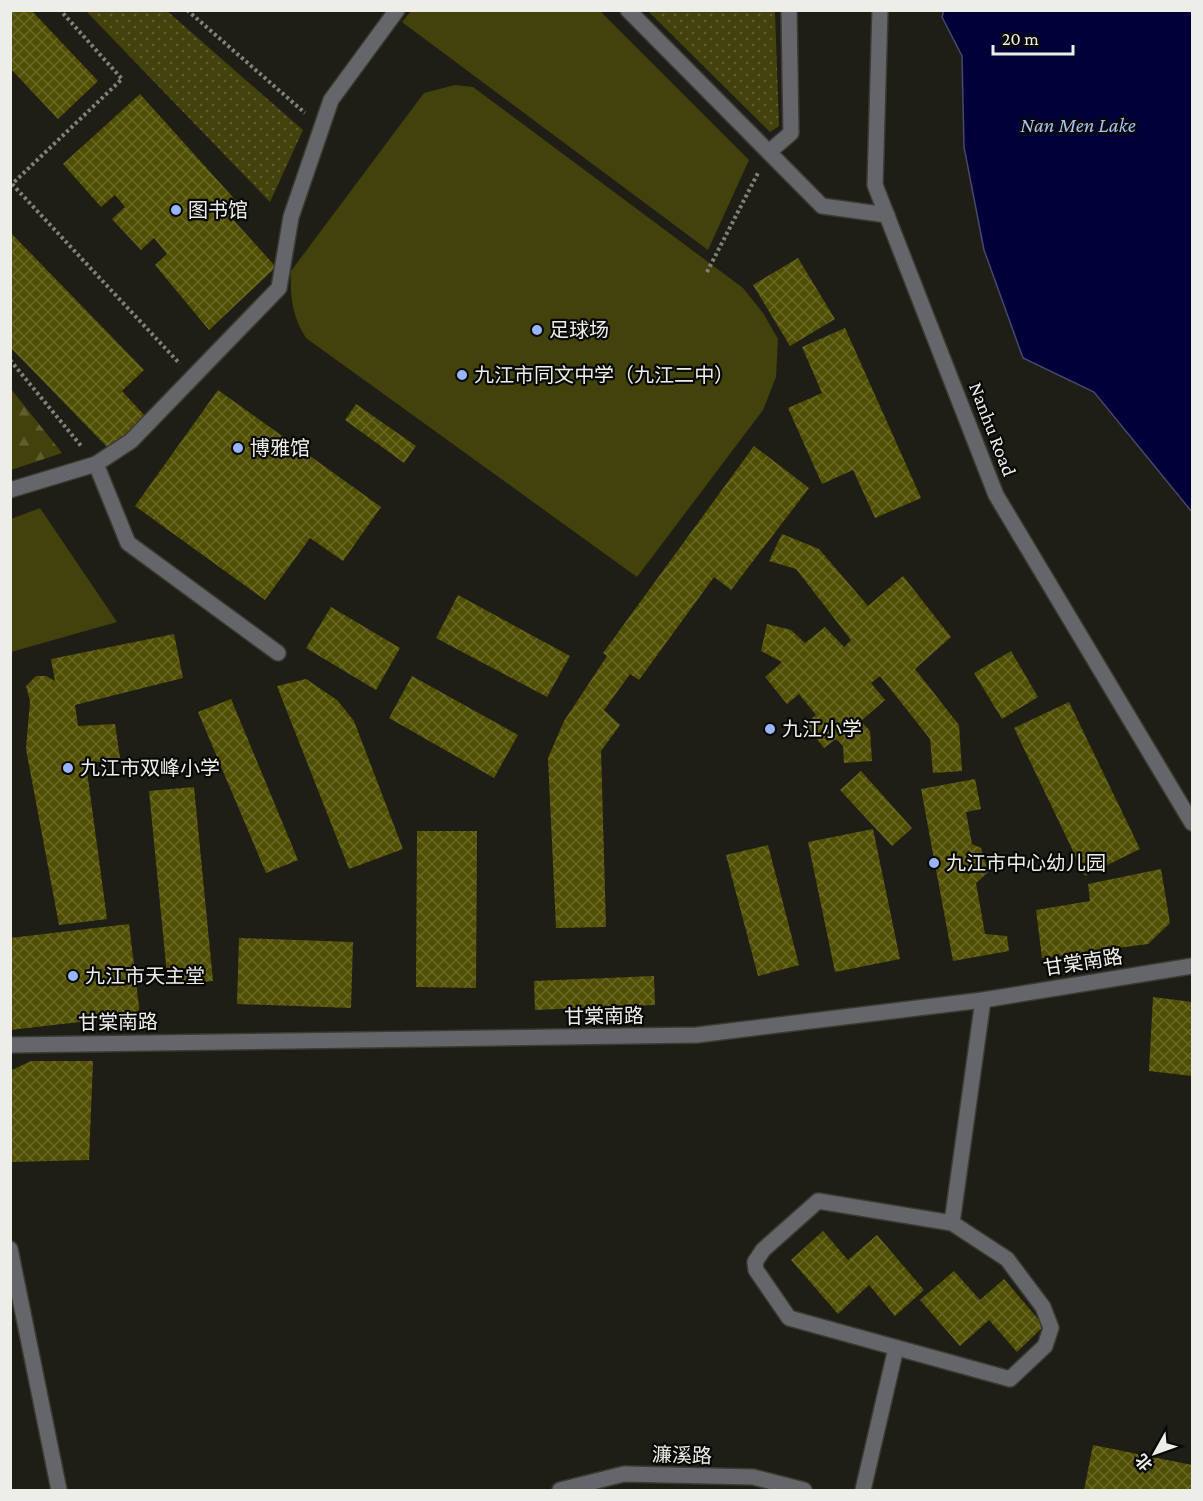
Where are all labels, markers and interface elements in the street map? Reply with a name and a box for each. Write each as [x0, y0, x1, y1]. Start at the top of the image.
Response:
scale bar [993, 18, 1072, 56]
text: 20 m [1002, 29, 1039, 49]
water label: Nan Men Lake [1020, 113, 1136, 137]
place label: 图书馆 [188, 199, 248, 221]
marker: 图书馆 [169, 203, 183, 217]
place label: 足球场 [549, 319, 609, 341]
marker: 足球场 [530, 323, 544, 337]
place label: 九江市同文中学（九江二中） [474, 364, 734, 386]
marker: 九江市同文中学（九江二中） [455, 368, 469, 382]
street label: Nanhu Road [965, 379, 1021, 479]
place label: 博雅馆 [250, 437, 310, 459]
marker: 博雅馆 [231, 441, 245, 455]
place label: 九江小学 [782, 718, 862, 740]
marker: 九江小学 [763, 722, 777, 736]
place label: 九江市双峰小学 [80, 757, 220, 779]
marker: 九江市双峰小学 [61, 761, 75, 775]
place label: 九江市中心幼儿园 [946, 852, 1106, 874]
marker: 九江市中心幼儿园 [927, 856, 941, 870]
street label: 甘棠南路 [1042, 945, 1124, 979]
place label: 九江市天主堂 [85, 965, 205, 987]
marker: 九江市天主堂 [66, 969, 80, 983]
street label: 甘棠南路 [564, 1004, 644, 1028]
street label: 甘棠南路 [78, 1010, 158, 1034]
north arrow [1125, 1423, 1185, 1483]
street label: 濂溪路 [652, 1443, 712, 1467]
text: 北 [1132, 1451, 1156, 1474]

